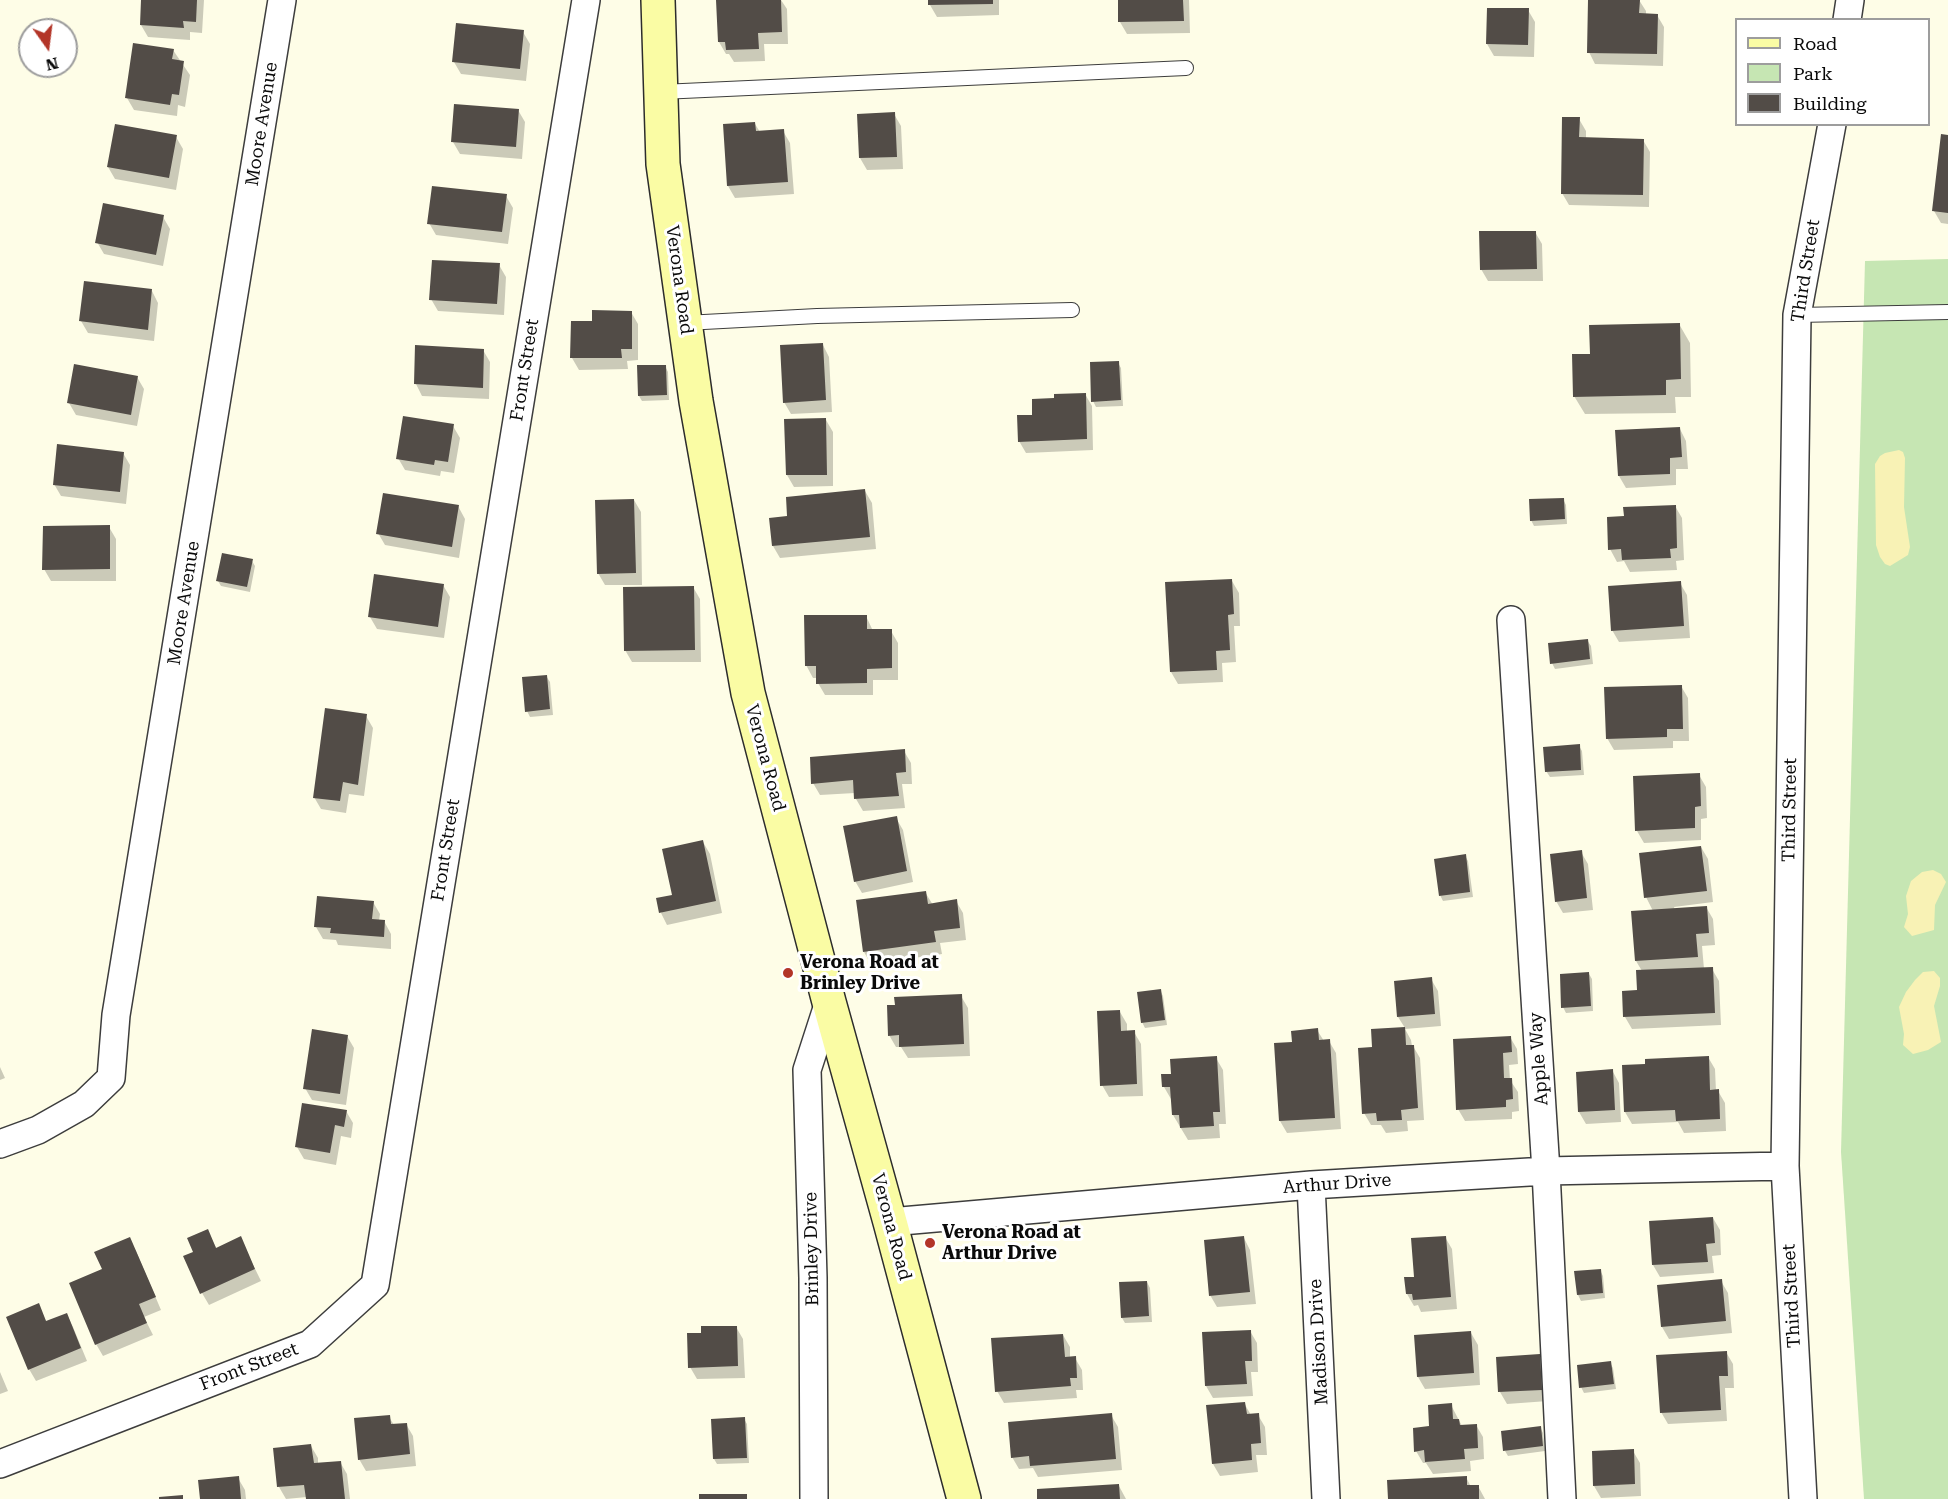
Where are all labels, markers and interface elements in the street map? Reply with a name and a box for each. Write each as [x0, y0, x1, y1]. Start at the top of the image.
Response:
north arrow [18, 18, 78, 78]
legend [1735, 18, 1930, 126]
text: Road [1793, 33, 1837, 54]
text: N [44, 53, 60, 75]
street label: Moore Avenue [242, 60, 282, 188]
text: Park [1793, 63, 1833, 84]
text: Building [1793, 93, 1867, 114]
street label: Third Street [1787, 218, 1825, 324]
street label: Verona Road [661, 224, 697, 336]
street label: Front Street [506, 317, 544, 423]
street label: Moore Avenue [164, 539, 204, 667]
street label: Verona Road [740, 702, 790, 814]
street label: Third Street [1778, 758, 1802, 862]
street label: Front Street [427, 797, 465, 903]
place label: Verona Road at Brinley Drive [800, 952, 939, 994]
marker: Verona Road at Brinley Drive [781, 966, 795, 980]
street label: Apple Way [1525, 1012, 1553, 1106]
street label: Arthur Drive [1282, 1169, 1392, 1199]
street label: Verona Road [866, 1171, 916, 1283]
street label: Brinley Drive [800, 1192, 824, 1306]
place label: Verona Road at Arthur Drive [942, 1222, 1081, 1264]
marker: Verona Road at Arthur Drive [923, 1236, 937, 1250]
street label: Third Street [1778, 1243, 1806, 1349]
street label: Madison Drive [1305, 1278, 1333, 1406]
street label: Front Street [197, 1338, 301, 1396]

